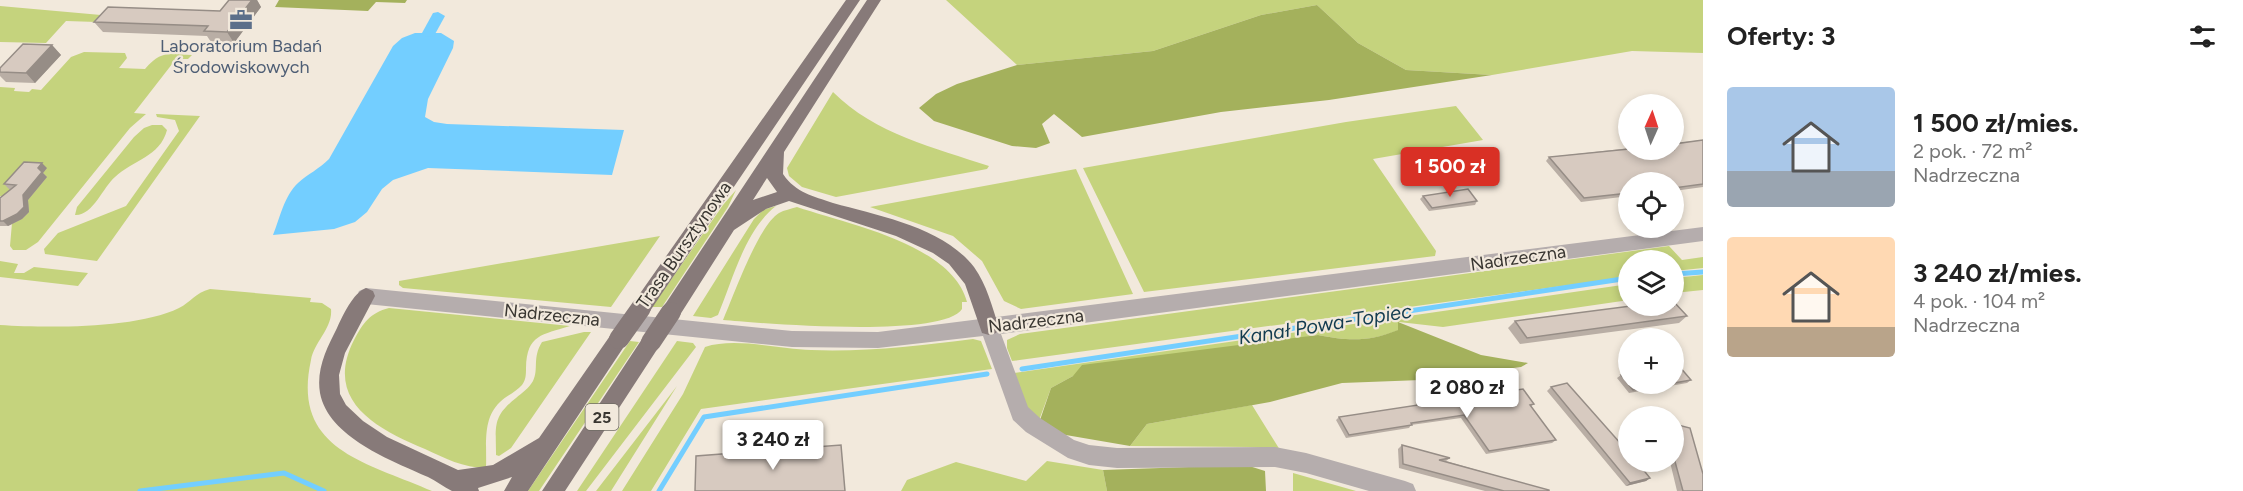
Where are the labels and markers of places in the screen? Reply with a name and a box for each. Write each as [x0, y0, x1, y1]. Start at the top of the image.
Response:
office icon: Laboratorium Badań Środowiskowych [228, 7, 254, 33]
place label: Laboratorium Badań Środowiskowych [160, 35, 322, 78]
pin: 1 500 zł [1388, 147, 1512, 198]
pin: 2 080 zł [1405, 368, 1529, 419]
pin: 3 240 zł [711, 420, 835, 471]

